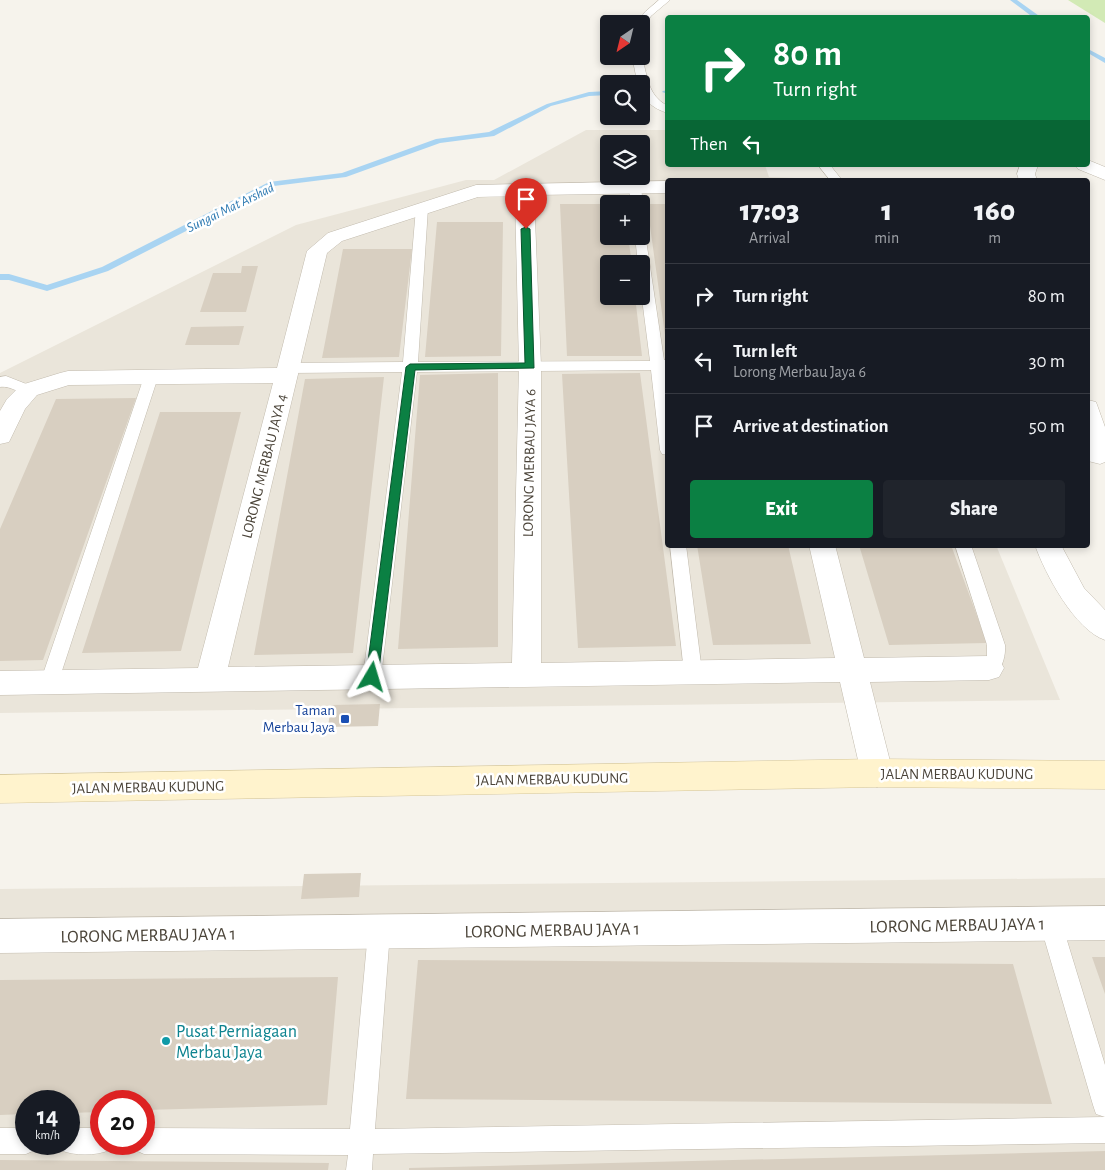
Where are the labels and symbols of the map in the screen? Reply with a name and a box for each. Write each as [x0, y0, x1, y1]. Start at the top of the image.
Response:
north arrow [600, 15, 650, 65]
pin [505, 178, 547, 229]
water label: Sungai Mat Arshad [184, 181, 276, 235]
street label: LORONG MERBAU JAYA 6 [521, 389, 538, 537]
street label: LORONG MERBAU JAYA 4 [239, 392, 290, 540]
position arrow [345, 650, 397, 702]
place label: Taman Merbau Jaya [263, 703, 335, 735]
marker: Taman Merbau Jaya [339, 713, 351, 725]
street label: JALAN MERBAU KUDUNG [881, 767, 1033, 782]
street label: JALAN MERBAU KUDUNG [476, 771, 628, 788]
street label: JALAN MERBAU KUDUNG [72, 779, 224, 796]
street label: LORONG MERBAU JAYA 1 [869, 915, 1045, 937]
street label: LORONG MERBAU JAYA 1 [464, 920, 640, 942]
street label: LORONG MERBAU JAYA 1 [60, 925, 236, 947]
place label: Pusat Perniagaan Merbau Jaya [176, 1023, 297, 1062]
marker: Pusat Perniagaan Merbau Jaya [160, 1035, 172, 1047]
speed limit sign: 20 [90, 1090, 155, 1155]

